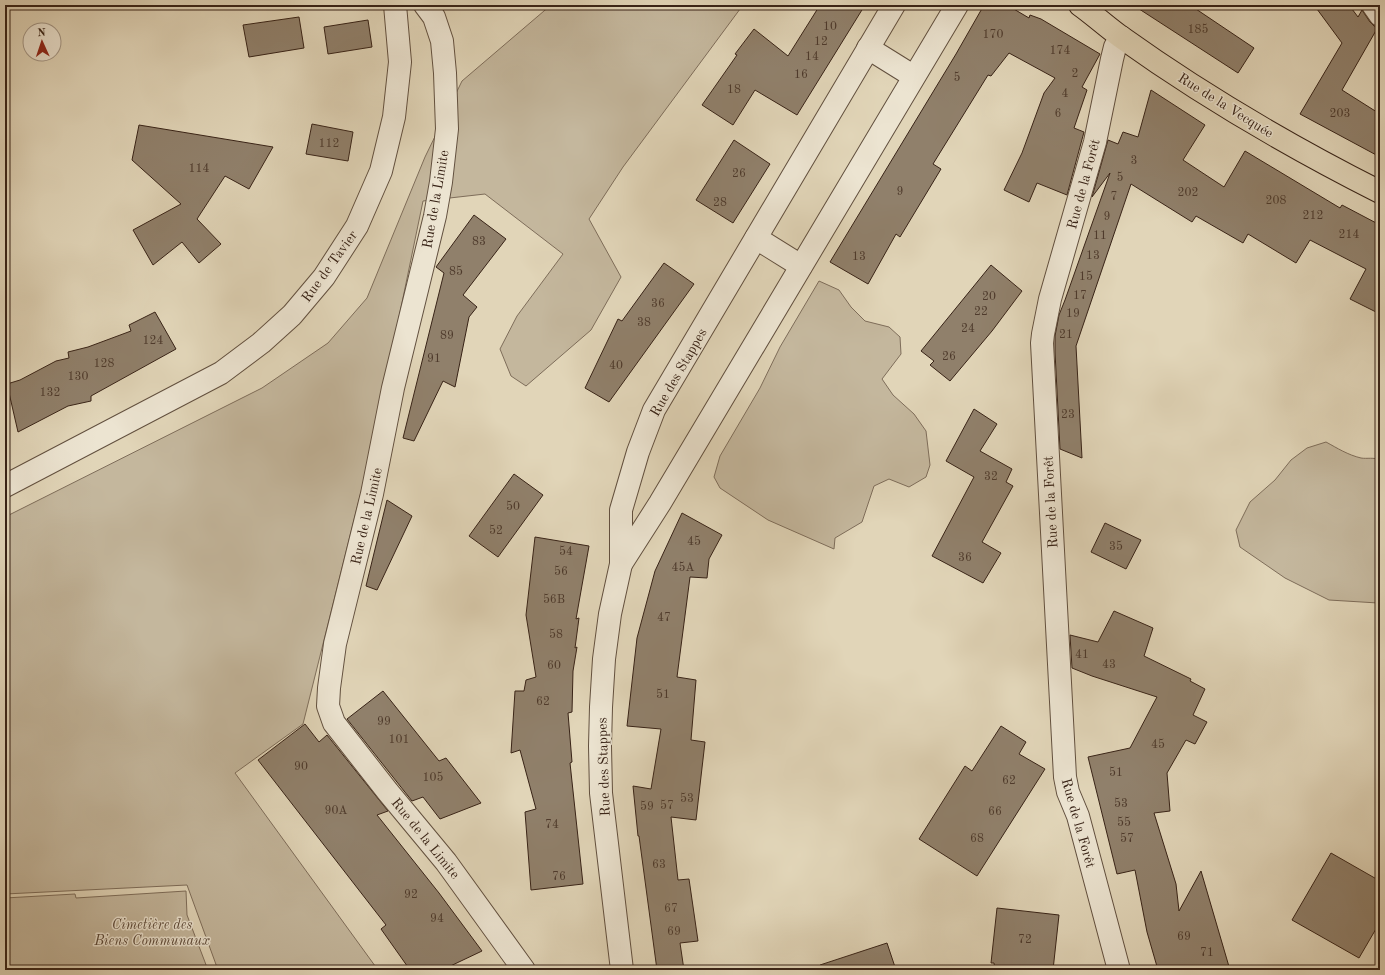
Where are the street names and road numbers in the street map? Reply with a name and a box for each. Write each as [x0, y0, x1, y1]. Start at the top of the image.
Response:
street label: Rue de la Vecquée [1175, 71, 1276, 141]
street label: Rue de la Forêt [1065, 138, 1103, 231]
street label: Rue de la Limite [420, 149, 452, 249]
street label: Rue de Tavier [299, 228, 360, 305]
street label: Rue des Stappes [648, 326, 710, 419]
street label: Rue de la Forêt [1042, 455, 1060, 549]
street label: Rue de la Limite [349, 466, 385, 566]
street label: Rue des Stappes [595, 717, 613, 817]
street label: Rue de la Forêt [1059, 777, 1098, 870]
street label: Rue de la Limite [388, 796, 462, 882]

